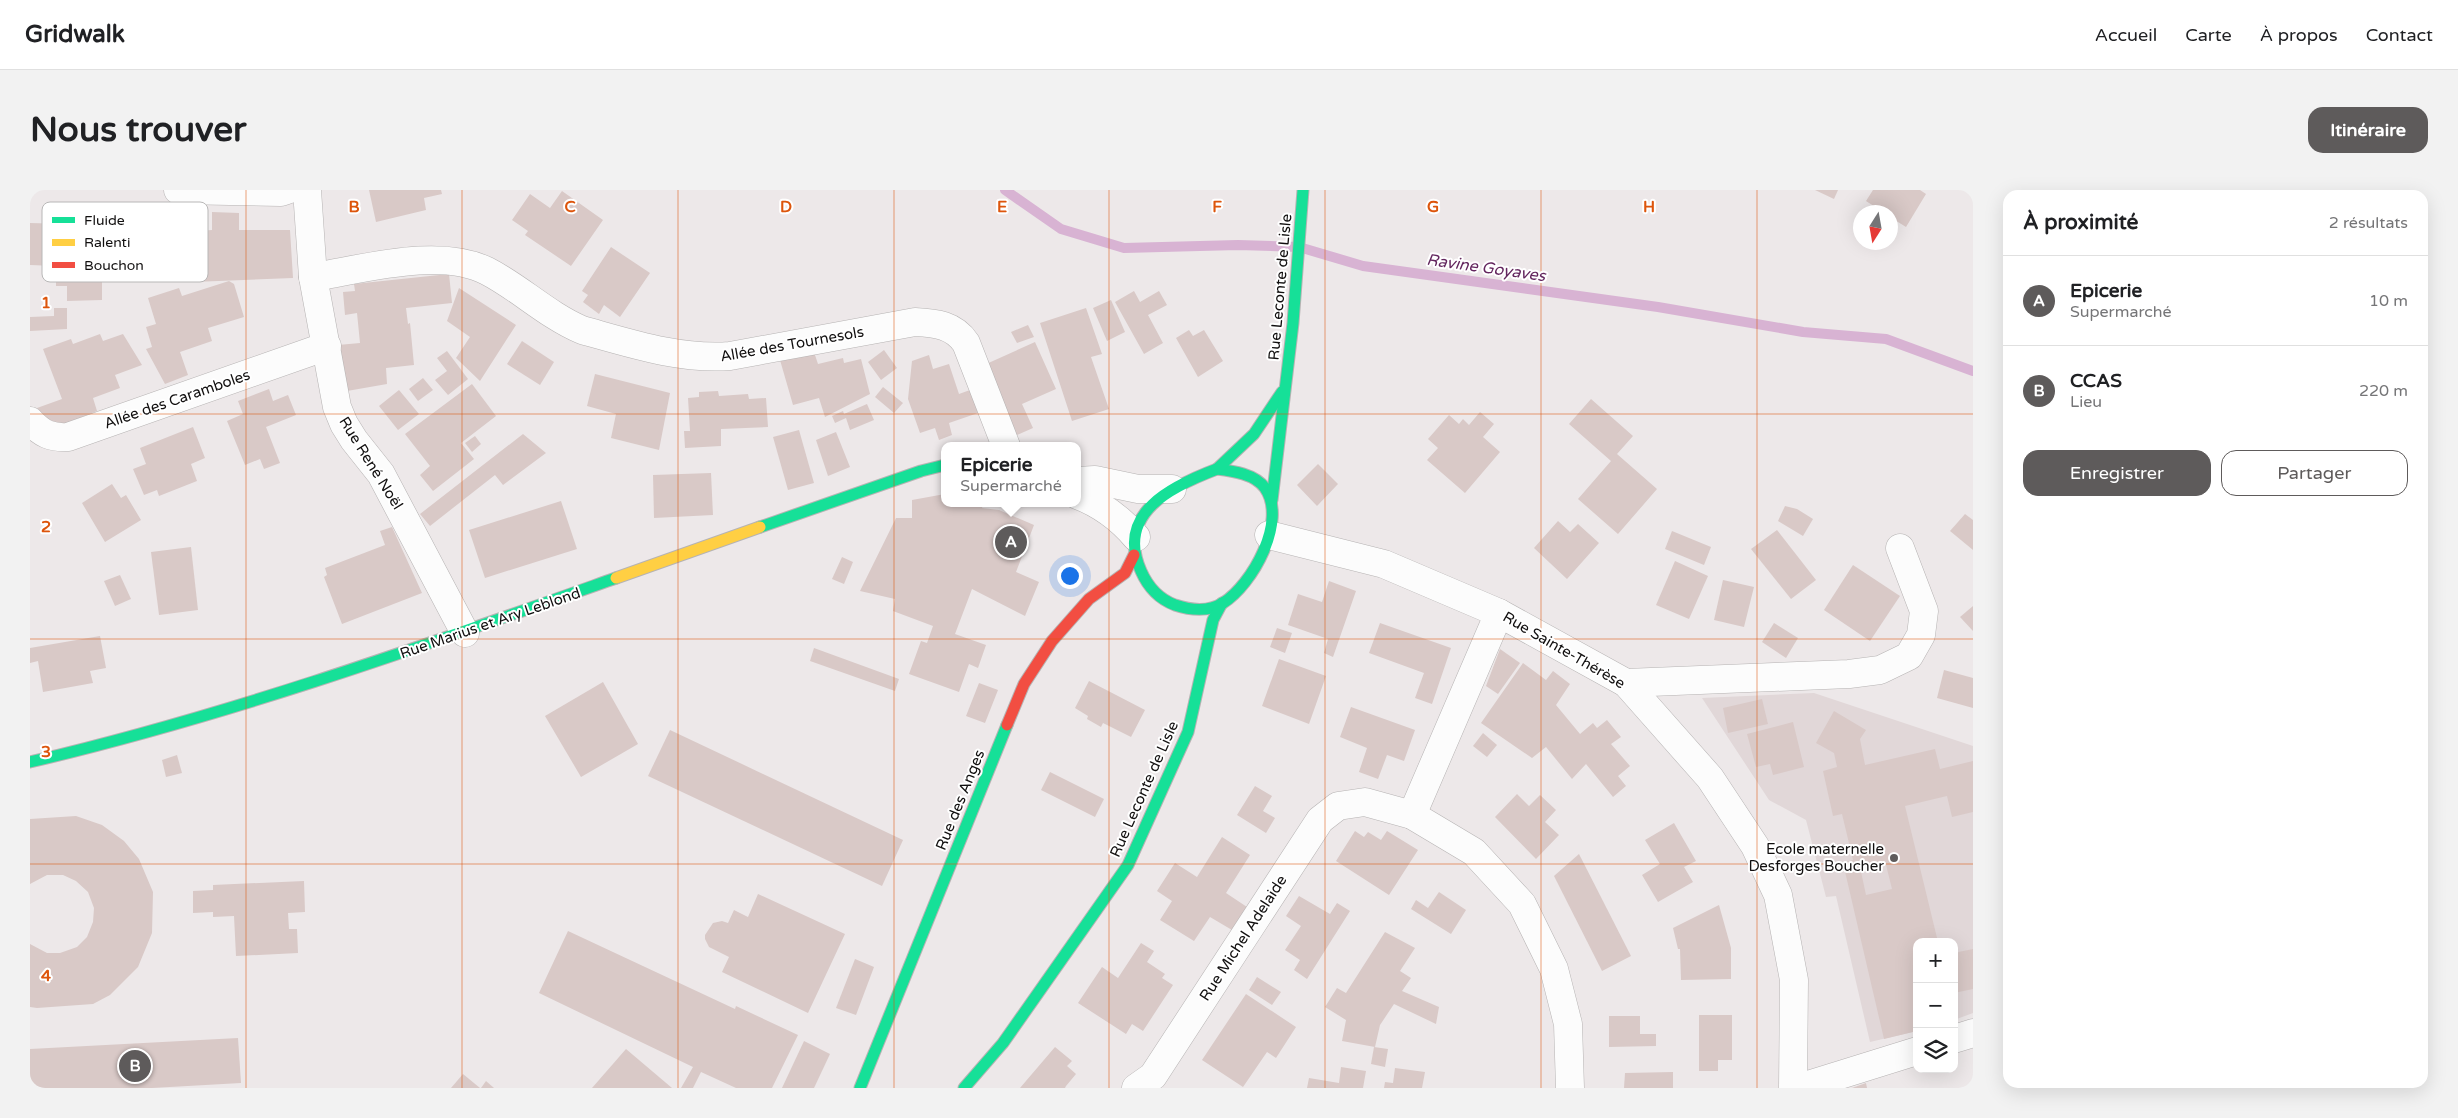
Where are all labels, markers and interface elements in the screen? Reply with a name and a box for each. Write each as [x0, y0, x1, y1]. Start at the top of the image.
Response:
text: Gridwalk [25, 20, 125, 49]
text: Accueil [2095, 24, 2157, 46]
text: Carte [2185, 24, 2232, 46]
text: À propos [2260, 24, 2338, 46]
text: Contact [2366, 24, 2433, 46]
button: Itinéraire [2308, 107, 2428, 153]
text: Nous trouver [30, 109, 246, 151]
text: B [348, 197, 360, 217]
text: C [564, 197, 576, 217]
text: D [780, 197, 792, 217]
text: E [997, 197, 1007, 217]
text: F [1212, 197, 1222, 217]
text: G [1427, 197, 1439, 217]
text: H [1643, 197, 1655, 217]
legend [42, 202, 208, 282]
north arrow [1853, 205, 1898, 250]
text: À proximité [2023, 210, 2138, 235]
text: Fluide [84, 212, 125, 229]
street label: Rue Leconte de Lisle [1265, 213, 1295, 361]
text: 2 résultats [2329, 213, 2408, 233]
text: Ralenti [84, 234, 130, 251]
water label: Ravine Goyaves [1425, 250, 1548, 286]
text: Bouchon [84, 257, 144, 274]
text: Epicerie [2070, 280, 2142, 302]
text: A [2033, 291, 2045, 311]
text: 10 m [2369, 291, 2408, 311]
text: 1 [41, 293, 51, 313]
text: Supermarché [2070, 302, 2172, 322]
street label: Allée des Tournesols [719, 322, 865, 366]
street label: Allée des Caramboles [102, 366, 252, 432]
text: CCAS [2070, 370, 2122, 392]
text: B [2033, 381, 2045, 401]
text: 220 m [2359, 381, 2408, 401]
text: Lieu [2070, 392, 2102, 412]
street label: Rue René Noël [335, 413, 407, 513]
popup [941, 442, 1081, 507]
button: Enregistrer [2023, 450, 2211, 496]
button: Partager [2221, 450, 2408, 496]
text: Epicerie [960, 454, 1032, 476]
text: Supermarché [960, 476, 1062, 496]
text: 2 [41, 517, 51, 537]
pin: A [995, 523, 1027, 561]
your location [1057, 563, 1083, 589]
street label: Rue Marius et Ary Leblond [397, 584, 583, 662]
street label: Rue Sainte-Thérèse [1500, 608, 1628, 692]
street label: Rue Leconte de Lisle [1106, 718, 1182, 860]
text: 3 [41, 742, 51, 762]
street label: Rue des Anges [932, 747, 988, 853]
place label: Ecole maternelle Desforges Boucher [1748, 840, 1884, 875]
marker: Ecole maternelle Desforges Boucher [1888, 852, 1900, 864]
street label: Rue Michel Adelaide [1196, 872, 1290, 1004]
map controls [1913, 938, 1958, 1073]
button: + [1913, 938, 1958, 983]
text: 4 [41, 966, 51, 986]
button: − [1913, 983, 1958, 1028]
button: layers [1913, 1028, 1958, 1073]
pin: B [119, 1047, 151, 1085]

